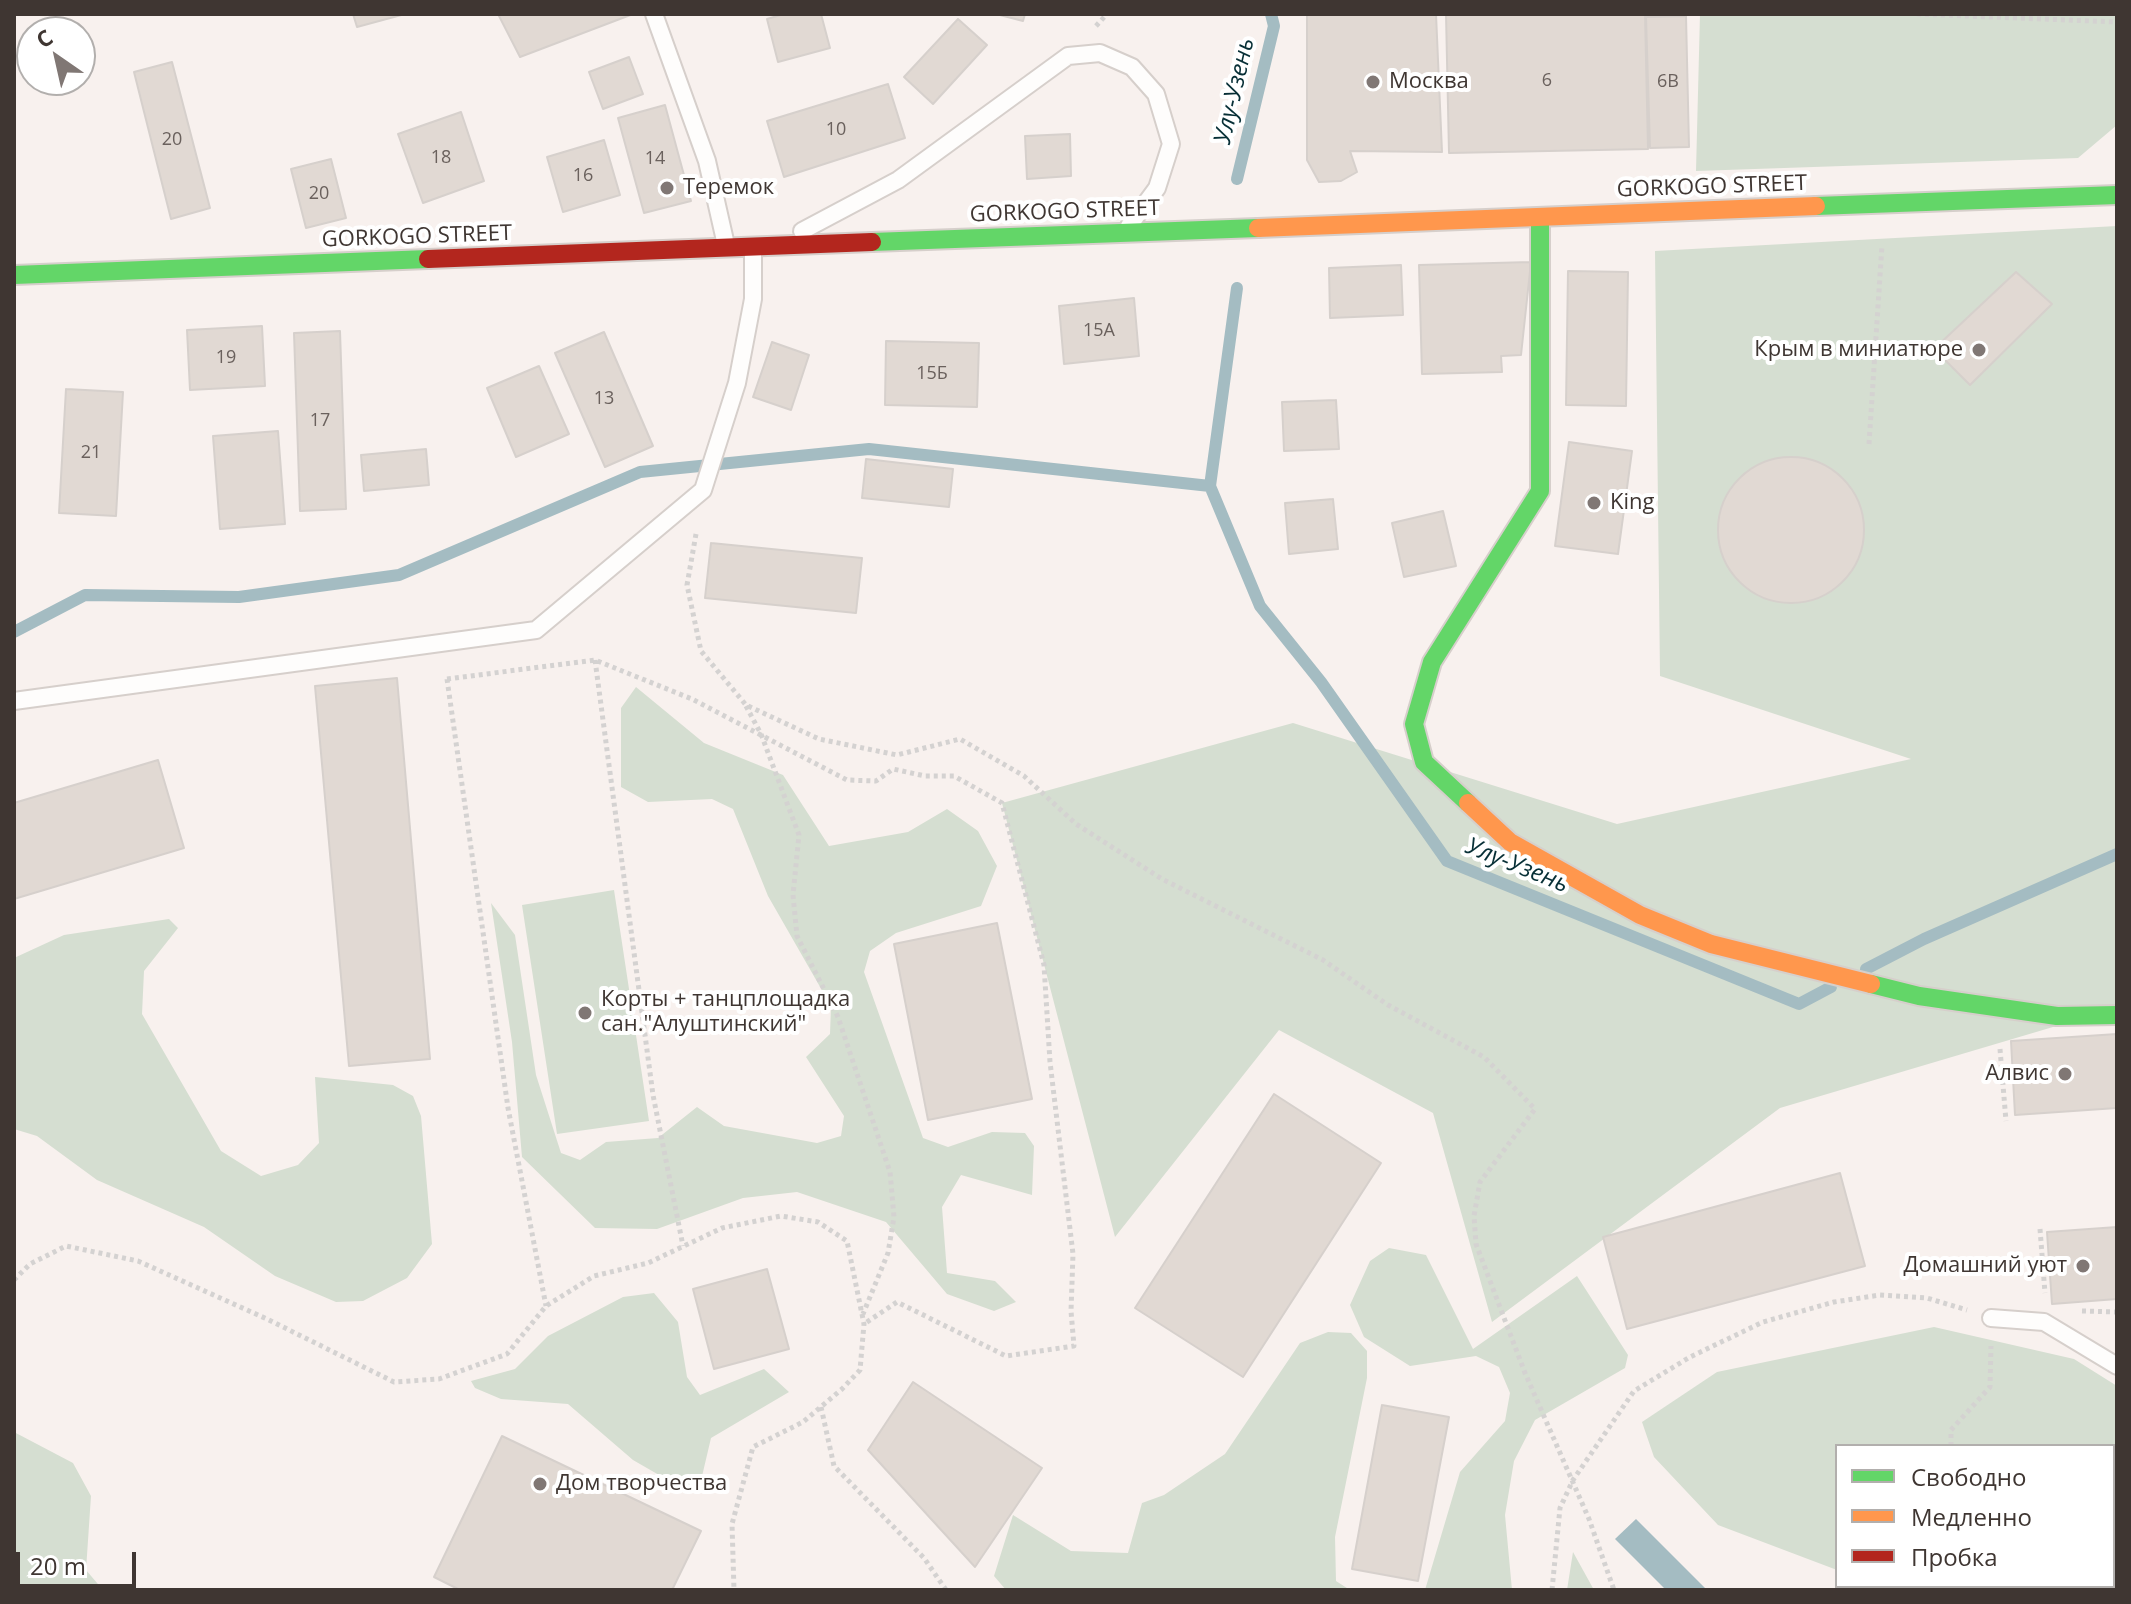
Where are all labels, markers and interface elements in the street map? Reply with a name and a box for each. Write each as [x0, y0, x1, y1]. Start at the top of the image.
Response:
north arrow [16, 16, 96, 96]
text: С [29, 21, 58, 54]
water label: Улу-Узень [1209, 35, 1261, 147]
place label: Москва [1389, 69, 1469, 95]
house number: 6 [1542, 70, 1552, 92]
house number: 6В [1657, 71, 1679, 93]
marker: Москва [1364, 73, 1382, 91]
house number: 10 [826, 119, 846, 141]
house number: 20 [162, 129, 182, 151]
house number: 18 [431, 147, 451, 169]
house number: 14 [645, 148, 665, 170]
house number: 16 [573, 165, 593, 187]
street label: GORKOGO STREET [1616, 170, 1808, 204]
place label: Теремок [683, 175, 774, 201]
marker: Теремок [658, 179, 676, 197]
house number: 20 [309, 183, 329, 205]
street label: GORKOGO STREET [969, 195, 1161, 229]
street label: GORKOGO STREET [321, 220, 513, 254]
house number: 15А [1083, 320, 1115, 342]
place label: Крым в миниатюре [1754, 337, 1963, 363]
marker: Крым в миниатюре [1970, 341, 1988, 359]
house number: 19 [216, 347, 236, 369]
house number: 15Б [916, 363, 948, 385]
house number: 13 [594, 388, 614, 410]
house number: 17 [310, 410, 330, 432]
house number: 21 [81, 442, 101, 464]
place label: King [1610, 490, 1654, 516]
marker: King [1585, 494, 1603, 512]
water label: Улу-Узень [1461, 832, 1573, 900]
place label: Корты + танцплощадка сан."Алуштинский" [601, 987, 850, 1038]
marker: Корты + танцплощадка сан."Алуштинский" [576, 1004, 594, 1022]
place label: Алвис [1985, 1061, 2049, 1087]
marker: Алвис [2056, 1065, 2074, 1083]
place label: Домашний уют [1904, 1253, 2067, 1279]
marker: Домашний уют [2074, 1257, 2092, 1275]
legend [1835, 1444, 2115, 1588]
text: Свободно [1911, 1460, 2026, 1493]
place label: Дом творчества [556, 1471, 727, 1497]
marker: Дом творчества [531, 1475, 549, 1493]
text: Медленно [1911, 1500, 2032, 1533]
scale bar [20, 1536, 140, 1586]
text: Пробка [1911, 1540, 1998, 1573]
text: 20 m [30, 1549, 86, 1582]

